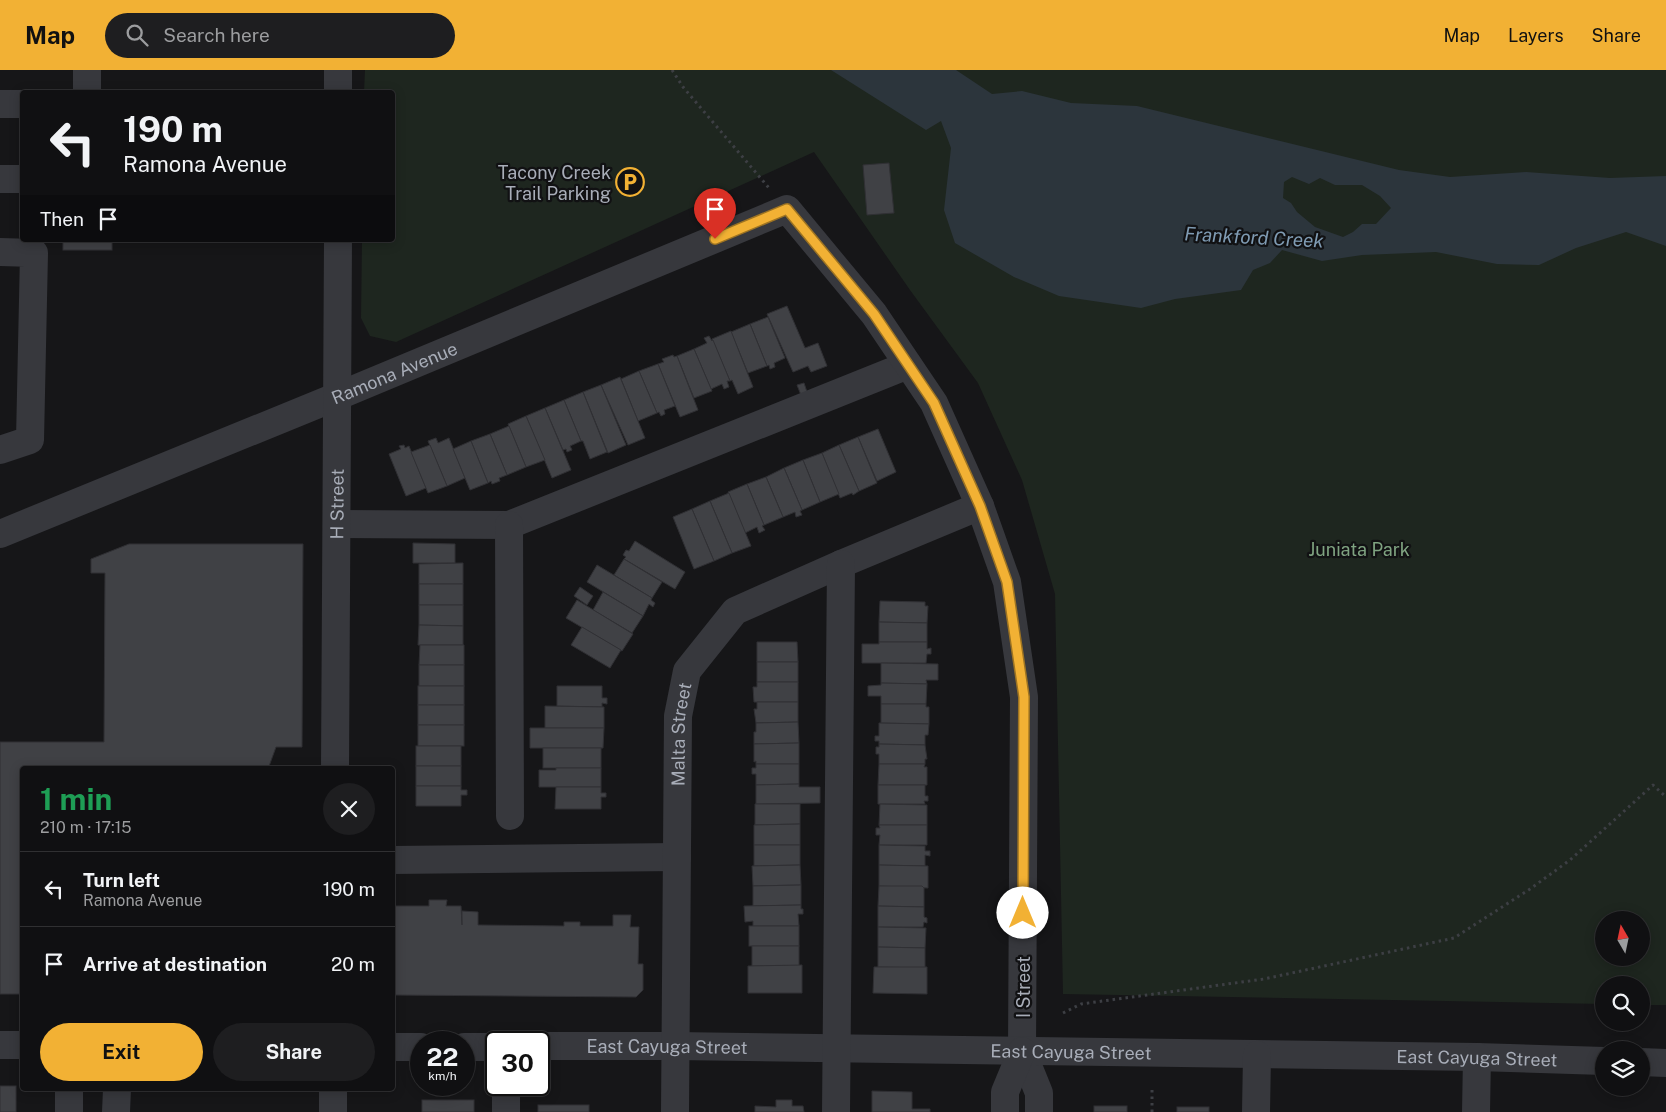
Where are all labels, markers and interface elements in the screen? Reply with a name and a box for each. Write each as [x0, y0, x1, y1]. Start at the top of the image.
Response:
search box [105, 13, 455, 58]
text: Map [25, 21, 75, 49]
icon: search [123, 21, 151, 49]
text: Search here [163, 24, 270, 46]
text: Map [1444, 25, 1480, 46]
text: Layers [1508, 25, 1564, 46]
text: Share [1592, 25, 1641, 46]
text: 190 m [123, 109, 223, 150]
icon: left [40, 110, 105, 175]
text: Ramona Avenue [123, 151, 287, 177]
place label: Tacony Creek Trail Parking [498, 162, 611, 204]
parking icon: Tacony Creek Trail Parking [615, 167, 645, 197]
pin [694, 188, 736, 239]
icon: arrive [701, 195, 729, 223]
icon: arrive [94, 205, 122, 233]
text: Then [40, 208, 84, 230]
water label: Frankford Creek [1184, 222, 1325, 252]
street label: Ramona Avenue [328, 337, 460, 408]
street label: H Street [326, 469, 347, 539]
park label: Juniata Park [1308, 539, 1410, 560]
street label: Malta Street [667, 680, 695, 786]
text: 1 min [40, 781, 112, 817]
button: close [323, 783, 375, 835]
text: 210 m · 17:15 [40, 818, 131, 837]
text: Turn left [83, 869, 160, 891]
icon: left [40, 875, 68, 903]
text: 190 m [323, 878, 375, 900]
position arrow [996, 886, 1048, 938]
text: Ramona Avenue [83, 891, 202, 910]
north arrow [1595, 911, 1650, 966]
map controls [1595, 911, 1650, 1096]
icon: arrive [40, 950, 68, 978]
text: Arrive at destination [83, 953, 267, 975]
text: 20 m [331, 953, 375, 975]
street label: I Street [1013, 956, 1034, 1018]
button: search [1595, 976, 1650, 1031]
button: Exit [40, 1023, 203, 1081]
button: Share [213, 1023, 375, 1081]
speed limit sign: 30 [485, 1031, 550, 1096]
street label: East Cayuga Street [586, 1035, 748, 1057]
street label: East Cayuga Street [990, 1040, 1152, 1063]
button: layers [1595, 1041, 1650, 1096]
text: 22 [427, 1042, 458, 1072]
street label: East Cayuga Street [1396, 1045, 1558, 1070]
text: km/h [428, 1069, 457, 1083]

